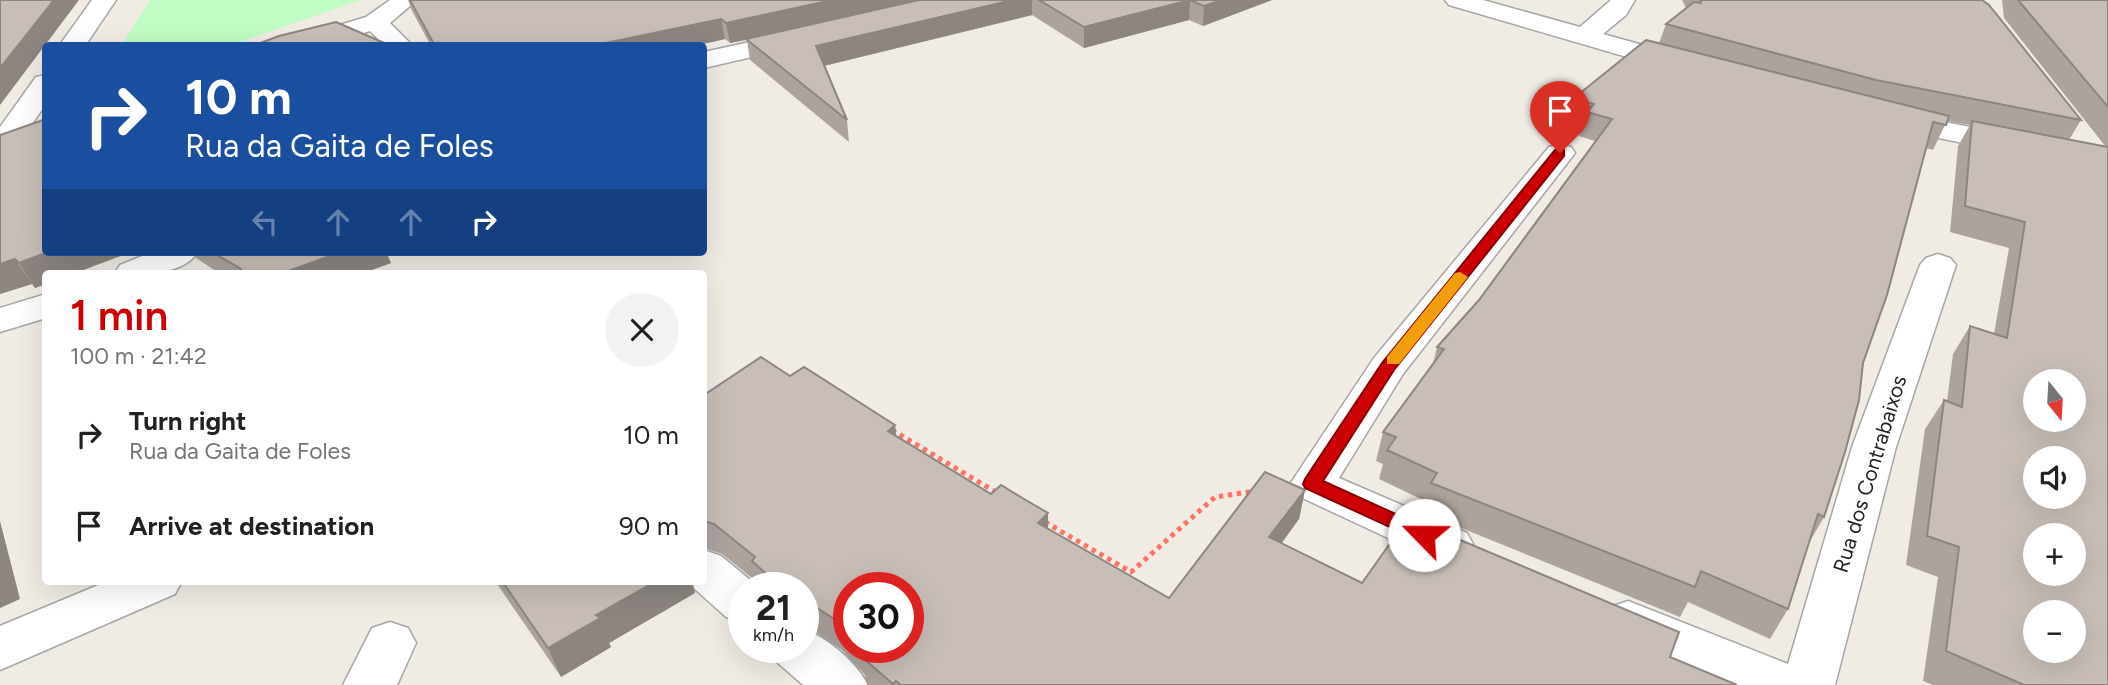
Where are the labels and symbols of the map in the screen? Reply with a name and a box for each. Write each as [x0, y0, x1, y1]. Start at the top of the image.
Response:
pin [1530, 81, 1590, 153]
north arrow [2023, 369, 2086, 432]
street label: Rua dos Contrabaixos [1828, 372, 1911, 575]
position arrow [1387, 498, 1461, 572]
speed limit sign: 30 [833, 572, 924, 663]

